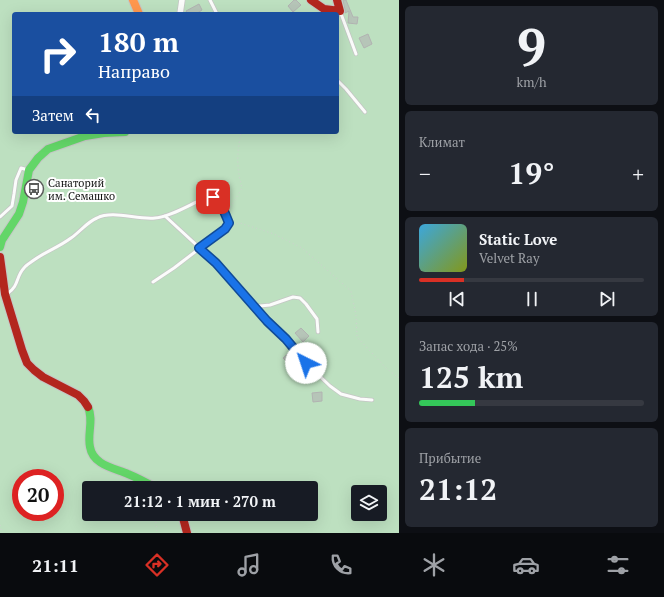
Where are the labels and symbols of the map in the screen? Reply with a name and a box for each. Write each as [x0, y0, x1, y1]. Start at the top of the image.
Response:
place label: Санаторий им. Семашко [48, 176, 115, 203]
bus stop icon: Санаторий им. Семашко [23, 178, 45, 200]
pin [196, 180, 230, 214]
position arrow [285, 342, 327, 384]
speed limit sign: 20 [12, 469, 64, 521]

